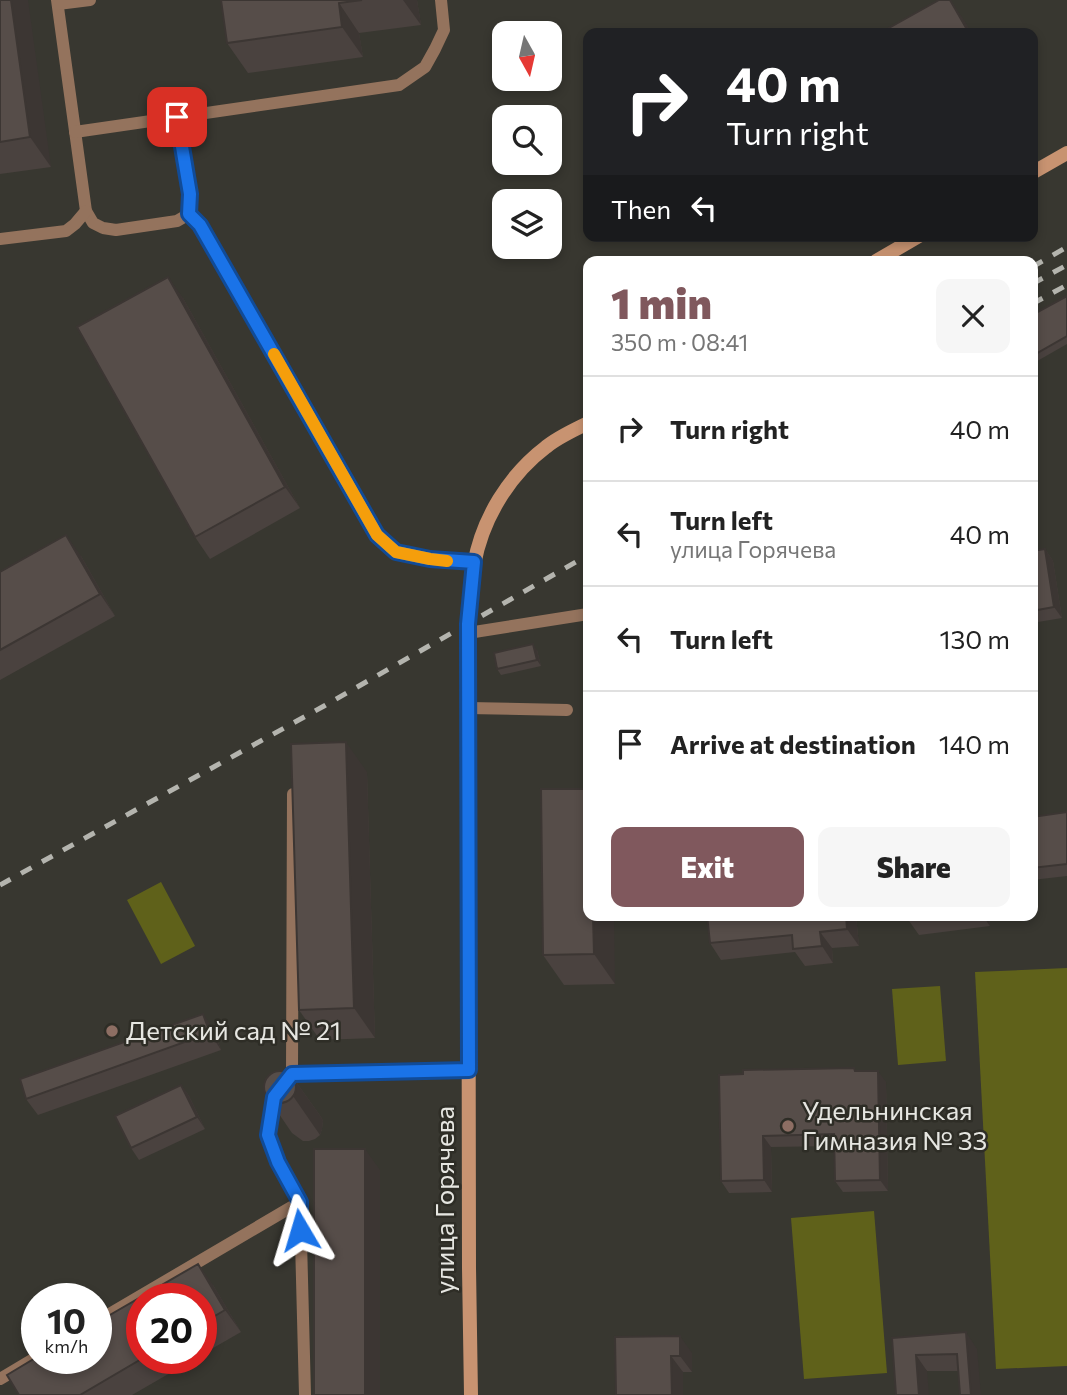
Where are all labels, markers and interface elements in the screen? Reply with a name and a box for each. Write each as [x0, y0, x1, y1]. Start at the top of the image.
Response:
north arrow [492, 21, 562, 91]
map controls [492, 21, 562, 259]
text: 40 m [726, 52, 841, 112]
icon: right [611, 56, 702, 147]
pin [147, 87, 207, 147]
icon: arrive [158, 98, 196, 136]
button: search [492, 105, 562, 175]
text: Turn right [726, 112, 869, 152]
button: layers [492, 189, 562, 259]
icon: left [685, 189, 723, 227]
text: Then [611, 193, 671, 224]
text: 1 min [611, 276, 712, 328]
button: close [936, 279, 1010, 353]
text: 350 m · 08:41 [611, 328, 748, 356]
icon: right [611, 410, 649, 448]
text: Turn right [670, 413, 789, 444]
text: 40 m [950, 413, 1010, 444]
text: Turn left [670, 504, 773, 535]
icon: left [611, 515, 649, 553]
text: 40 m [950, 518, 1010, 549]
text: улица Горячева [670, 535, 836, 563]
icon: left [611, 620, 649, 658]
text: Turn left [670, 623, 773, 654]
text: 130 m [939, 623, 1010, 654]
icon: arrive [611, 725, 649, 763]
text: Arrive at destination [670, 728, 916, 759]
text: 140 m [939, 728, 1010, 759]
button: Exit [611, 827, 804, 907]
button: Share [818, 827, 1010, 907]
place label: Детский сад № 21 [126, 1014, 341, 1045]
marker: Детский сад № 21 [104, 1023, 120, 1039]
place label: Удельнинская Гимназия № 33 [802, 1094, 987, 1155]
street label: улица Горячева [428, 1106, 459, 1294]
marker: Удельнинская Гимназия № 33 [780, 1118, 796, 1134]
position arrow [263, 1193, 337, 1267]
speed limit sign: 20 [126, 1283, 217, 1374]
text: 10 [47, 1298, 86, 1341]
text: km/h [45, 1335, 88, 1357]

